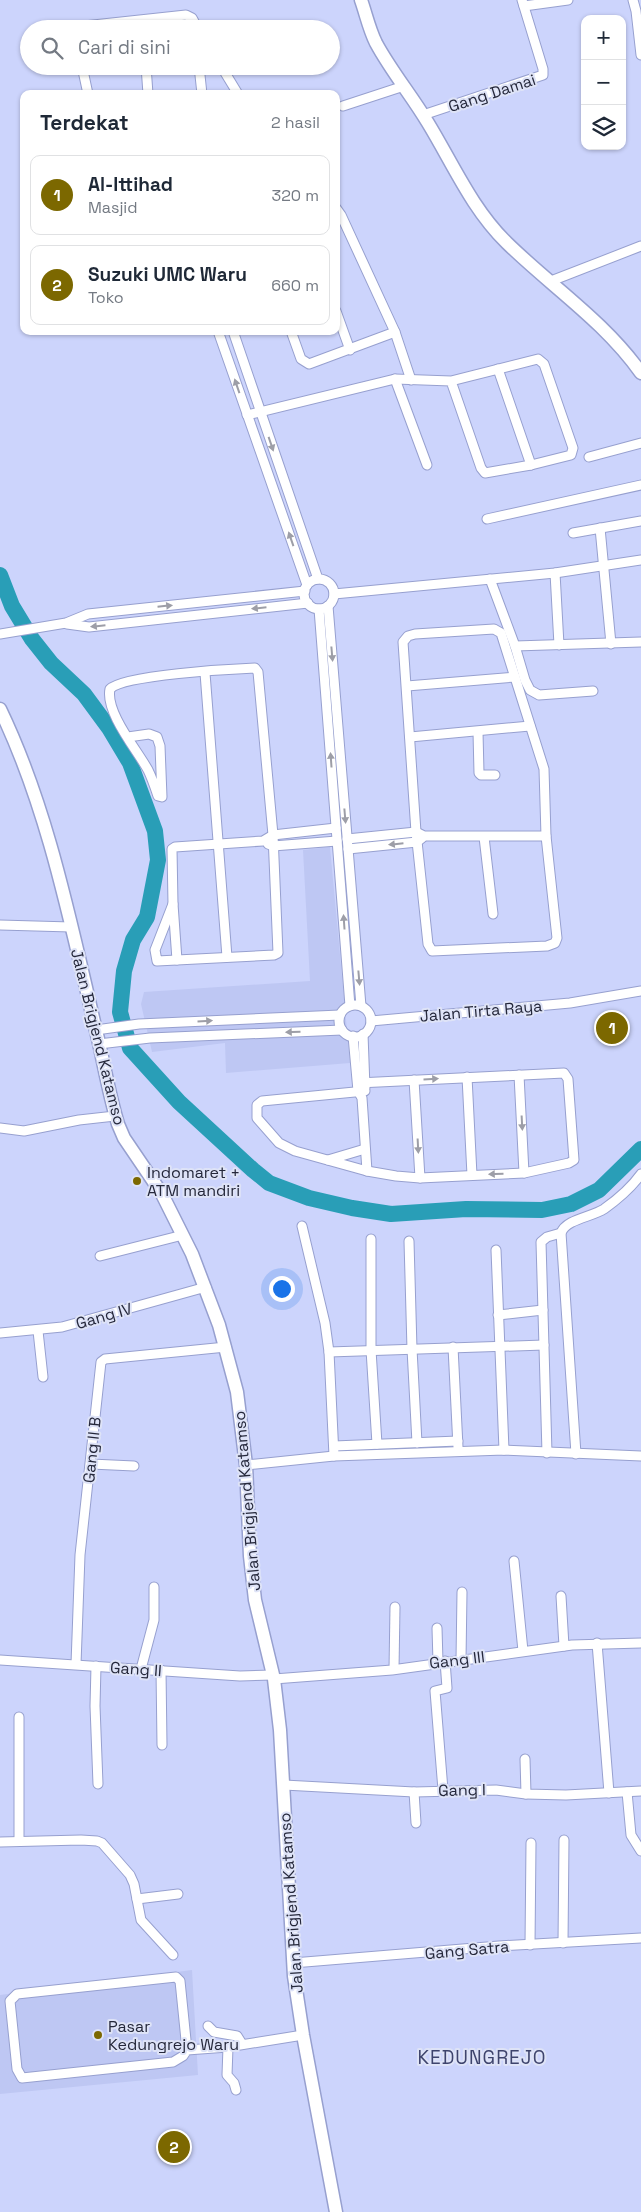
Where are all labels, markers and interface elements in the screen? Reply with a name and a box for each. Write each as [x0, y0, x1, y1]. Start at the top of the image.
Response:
map controls [581, 15, 626, 150]
button: + [581, 15, 626, 60]
search box [20, 20, 340, 75]
icon: search [38, 34, 66, 62]
text: Cari di sini [78, 35, 171, 60]
button: − [581, 60, 626, 105]
street label: Gang Damai [446, 69, 538, 117]
button: layers [581, 105, 626, 150]
text: Terdekat [40, 109, 129, 136]
text: 2 hasil [271, 112, 320, 133]
text: Al-Ittihad [88, 172, 173, 197]
text: 1 [53, 185, 61, 206]
text: 320 m [272, 185, 319, 206]
text: Masjid [88, 197, 138, 218]
text: Suzuki UMC Waru [88, 262, 247, 287]
text: 2 [52, 275, 62, 296]
text: 660 m [271, 275, 319, 296]
text: Toko [88, 287, 124, 308]
one-way arrow [233, 378, 241, 393]
one-way arrow [268, 436, 276, 451]
one-way arrow [287, 532, 294, 547]
one-way arrow [157, 602, 173, 610]
one-way arrow [251, 604, 267, 612]
one-way arrow [89, 622, 105, 630]
one-way arrow [328, 647, 336, 663]
one-way arrow [327, 752, 335, 768]
one-way arrow [342, 809, 350, 825]
one-way arrow [388, 840, 404, 848]
one-way arrow [339, 914, 347, 930]
street label: Jalan Brigjend Katamso [66, 947, 130, 1127]
one-way arrow [355, 970, 363, 986]
street label: Jalan Tirta Raya [419, 995, 543, 1027]
pin: 1 [596, 1009, 628, 1047]
one-way arrow [197, 1017, 213, 1025]
one-way arrow [285, 1028, 301, 1036]
one-way arrow [423, 1075, 439, 1083]
one-way arrow [518, 1116, 526, 1132]
one-way arrow [414, 1139, 422, 1155]
place label: Indomaret + ATM mandiri [147, 1162, 240, 1201]
one-way arrow [487, 1170, 503, 1178]
marker: Indomaret + ATM mandiri [131, 1175, 143, 1187]
your location [269, 1276, 295, 1302]
street label: Gang IV [73, 1298, 135, 1334]
street label: Jalan Brigjend Katamso [229, 1410, 265, 1592]
street label: Gang II B [78, 1416, 106, 1484]
street label: Gang III [428, 1646, 486, 1674]
street label: Gang II [109, 1657, 163, 1681]
street label: Gang I [438, 1779, 486, 1801]
street label: Jalan Brigjend Katamso [274, 1812, 308, 1994]
street label: Gang Satra [424, 1936, 510, 1964]
place label: Pasar Kedungrejo Waru [108, 2016, 239, 2055]
marker: Pasar Kedungrejo Waru [92, 2029, 104, 2041]
district label: KEDUNGREJO [417, 2045, 547, 2070]
pin: 2 [158, 2128, 190, 2166]

